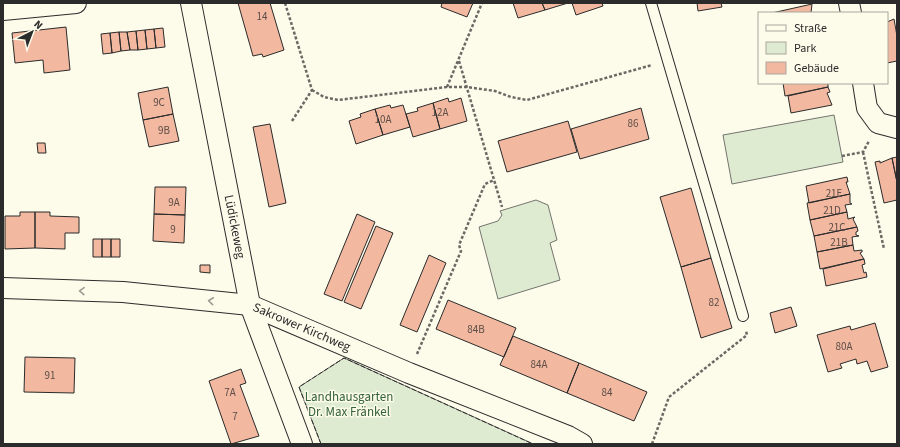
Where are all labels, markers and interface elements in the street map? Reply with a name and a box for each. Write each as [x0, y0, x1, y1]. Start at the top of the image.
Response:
house number: 14 [257, 9, 268, 24]
north arrow [12, 12, 52, 52]
legend [758, 12, 888, 84]
text: N [31, 17, 46, 33]
text: Straße [794, 20, 827, 37]
text: Park [794, 40, 816, 57]
text: Gebäude [794, 60, 839, 77]
house number: 9C [153, 95, 165, 110]
house number: 12A [432, 105, 448, 120]
house number: 10A [375, 112, 391, 127]
house number: 86 [628, 116, 639, 131]
house number: 9B [158, 123, 170, 138]
house number: 21E [826, 186, 843, 201]
street label: Lüdickeweg [220, 193, 250, 261]
house number: 9A [168, 195, 180, 210]
house number: 21D [823, 203, 841, 218]
house number: 21C [828, 220, 846, 235]
house number: 9 [170, 222, 176, 237]
house number: 21B [830, 235, 848, 250]
one-way arrow [79, 287, 85, 295]
house number: 82 [709, 295, 719, 310]
one-way arrow [208, 297, 214, 306]
street label: Sakrower Kirchweg [250, 298, 354, 356]
house number: 84B [467, 322, 485, 337]
house number: 80A [836, 339, 852, 354]
house number: 84A [531, 357, 547, 372]
house number: 91 [45, 368, 55, 383]
house number: 7A [224, 385, 236, 400]
house number: 84 [602, 385, 613, 400]
park label: Landhausgarten Dr. Max Fränkel [305, 388, 393, 421]
house number: 7 [232, 409, 238, 424]

